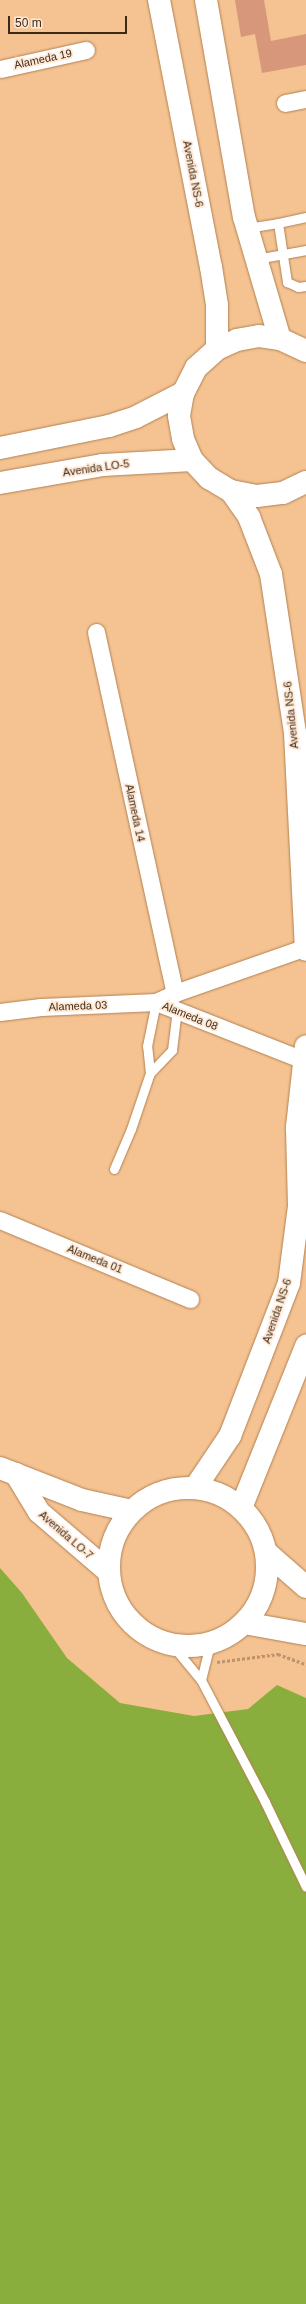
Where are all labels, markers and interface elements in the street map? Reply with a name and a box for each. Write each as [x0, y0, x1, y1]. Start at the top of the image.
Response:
scale bar [10, 8, 129, 34]
text: 50 m [15, 16, 42, 30]
street label: Alameda 19 [13, 46, 73, 72]
street label: Avenida NS-6 [180, 140, 206, 208]
street label: Avenida LO-5 [62, 457, 130, 479]
street label: Avenida NS-6 [281, 681, 301, 749]
street label: Alameda 14 [122, 783, 148, 843]
street label: Alameda 03 [48, 998, 108, 1014]
street label: Alameda 08 [160, 999, 220, 1033]
street label: Alameda 01 [65, 1242, 125, 1276]
street label: Avenida NS-6 [260, 1277, 294, 1345]
street label: Avenida LO-7 [36, 1508, 96, 1562]

